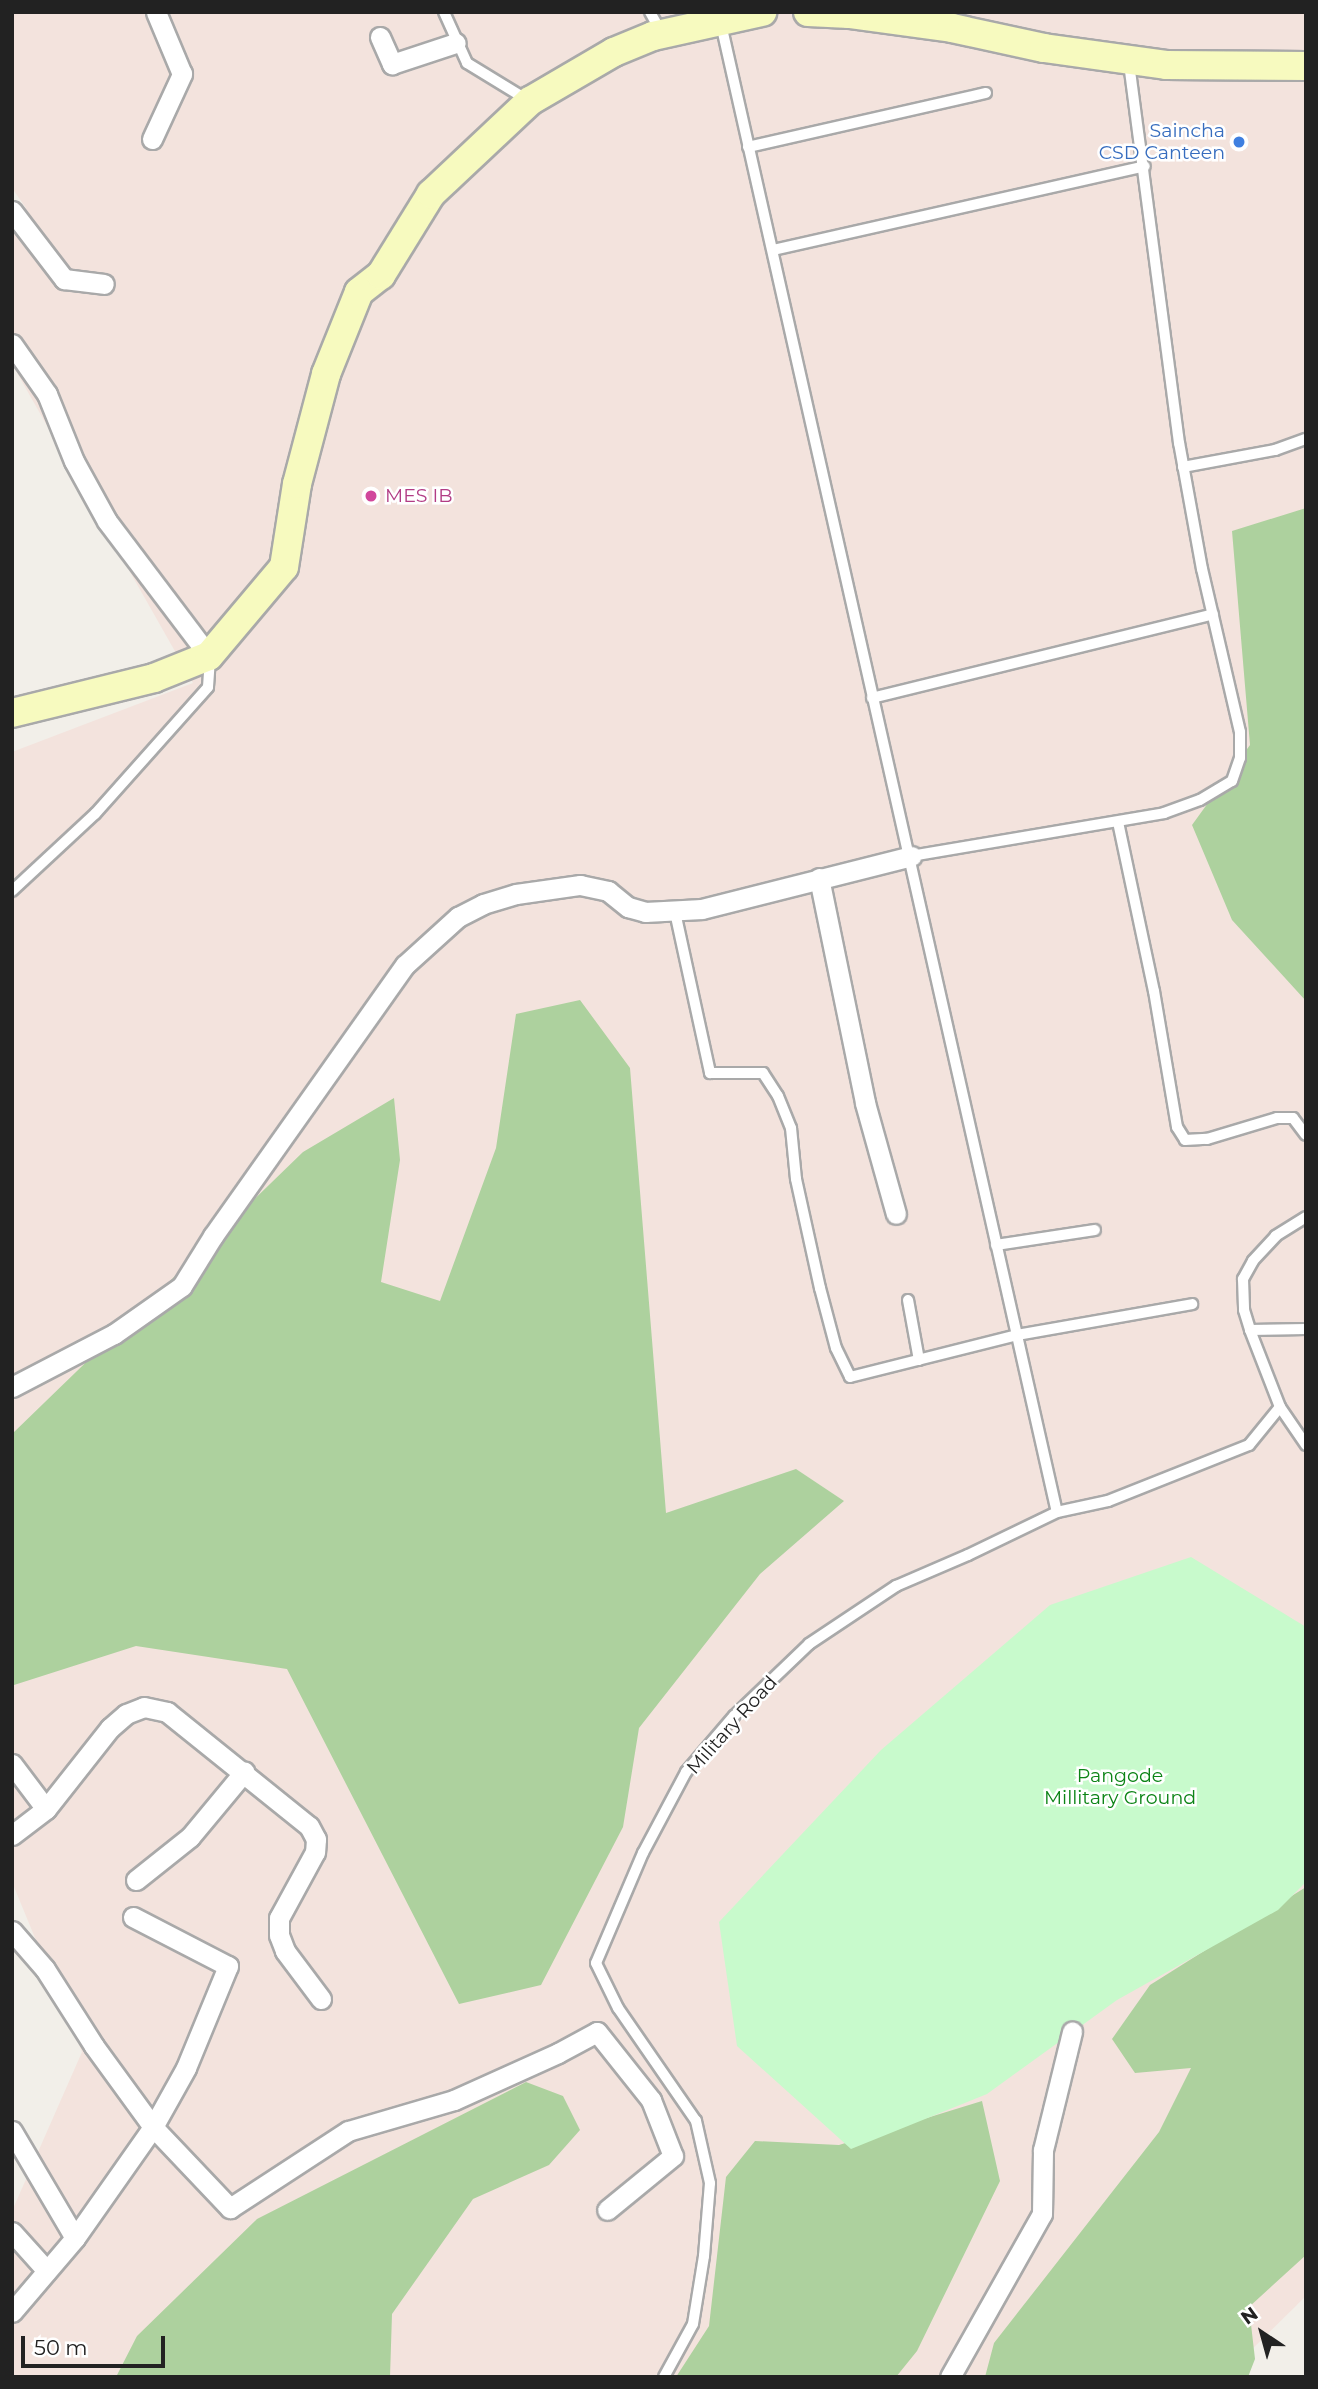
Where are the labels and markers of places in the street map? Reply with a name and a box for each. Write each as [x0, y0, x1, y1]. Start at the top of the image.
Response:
place label: Saincha CSD Canteen [1099, 120, 1225, 164]
marker: Saincha CSD Canteen [1231, 134, 1247, 150]
place label: MES IB [385, 485, 453, 507]
marker: MES IB [363, 488, 379, 504]

